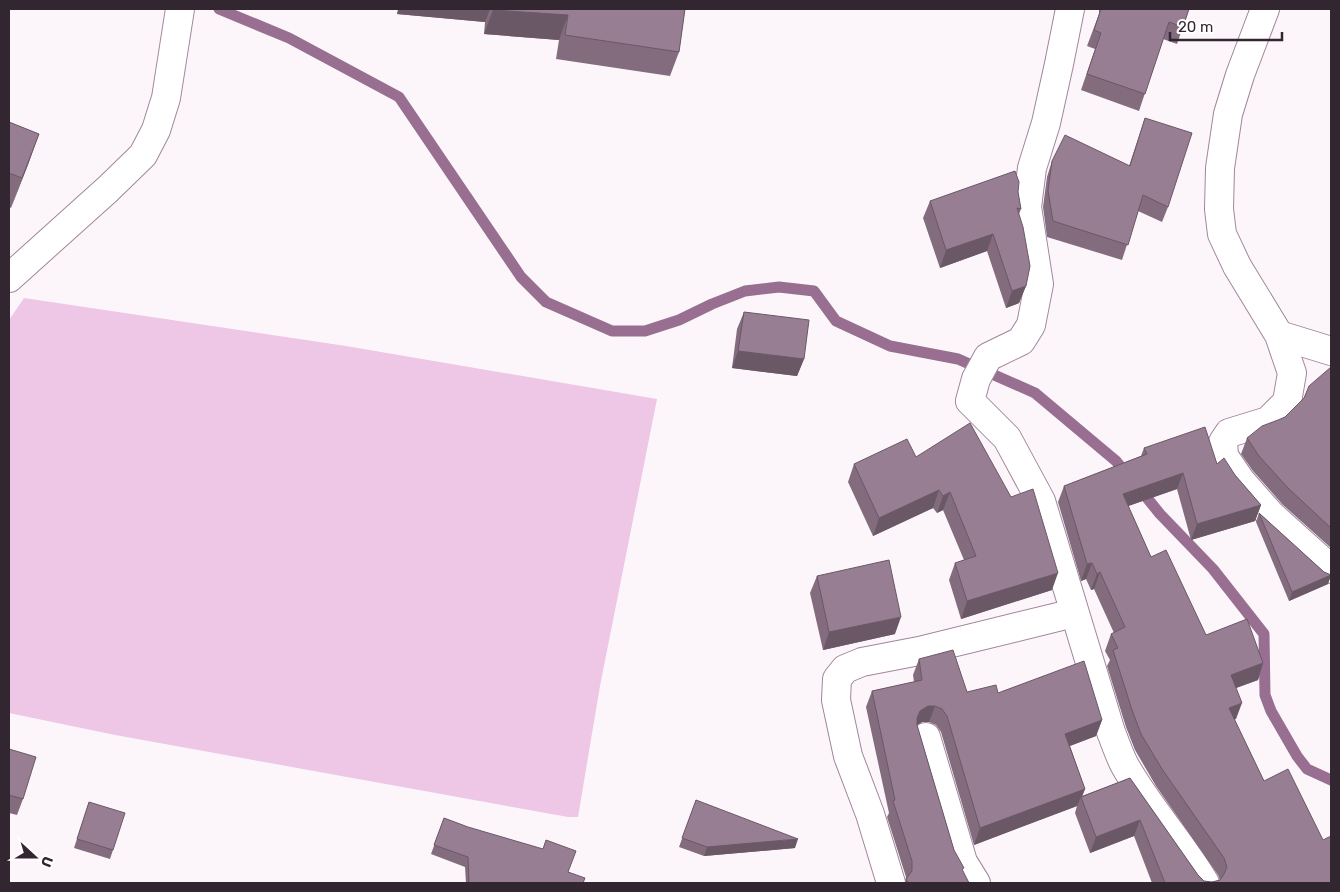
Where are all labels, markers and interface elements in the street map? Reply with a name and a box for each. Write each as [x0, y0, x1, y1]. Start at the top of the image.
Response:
scale bar [1170, 10, 1282, 42]
text: 20 m [1178, 18, 1213, 36]
north arrow [10, 832, 60, 882]
text: U [37, 854, 56, 869]

